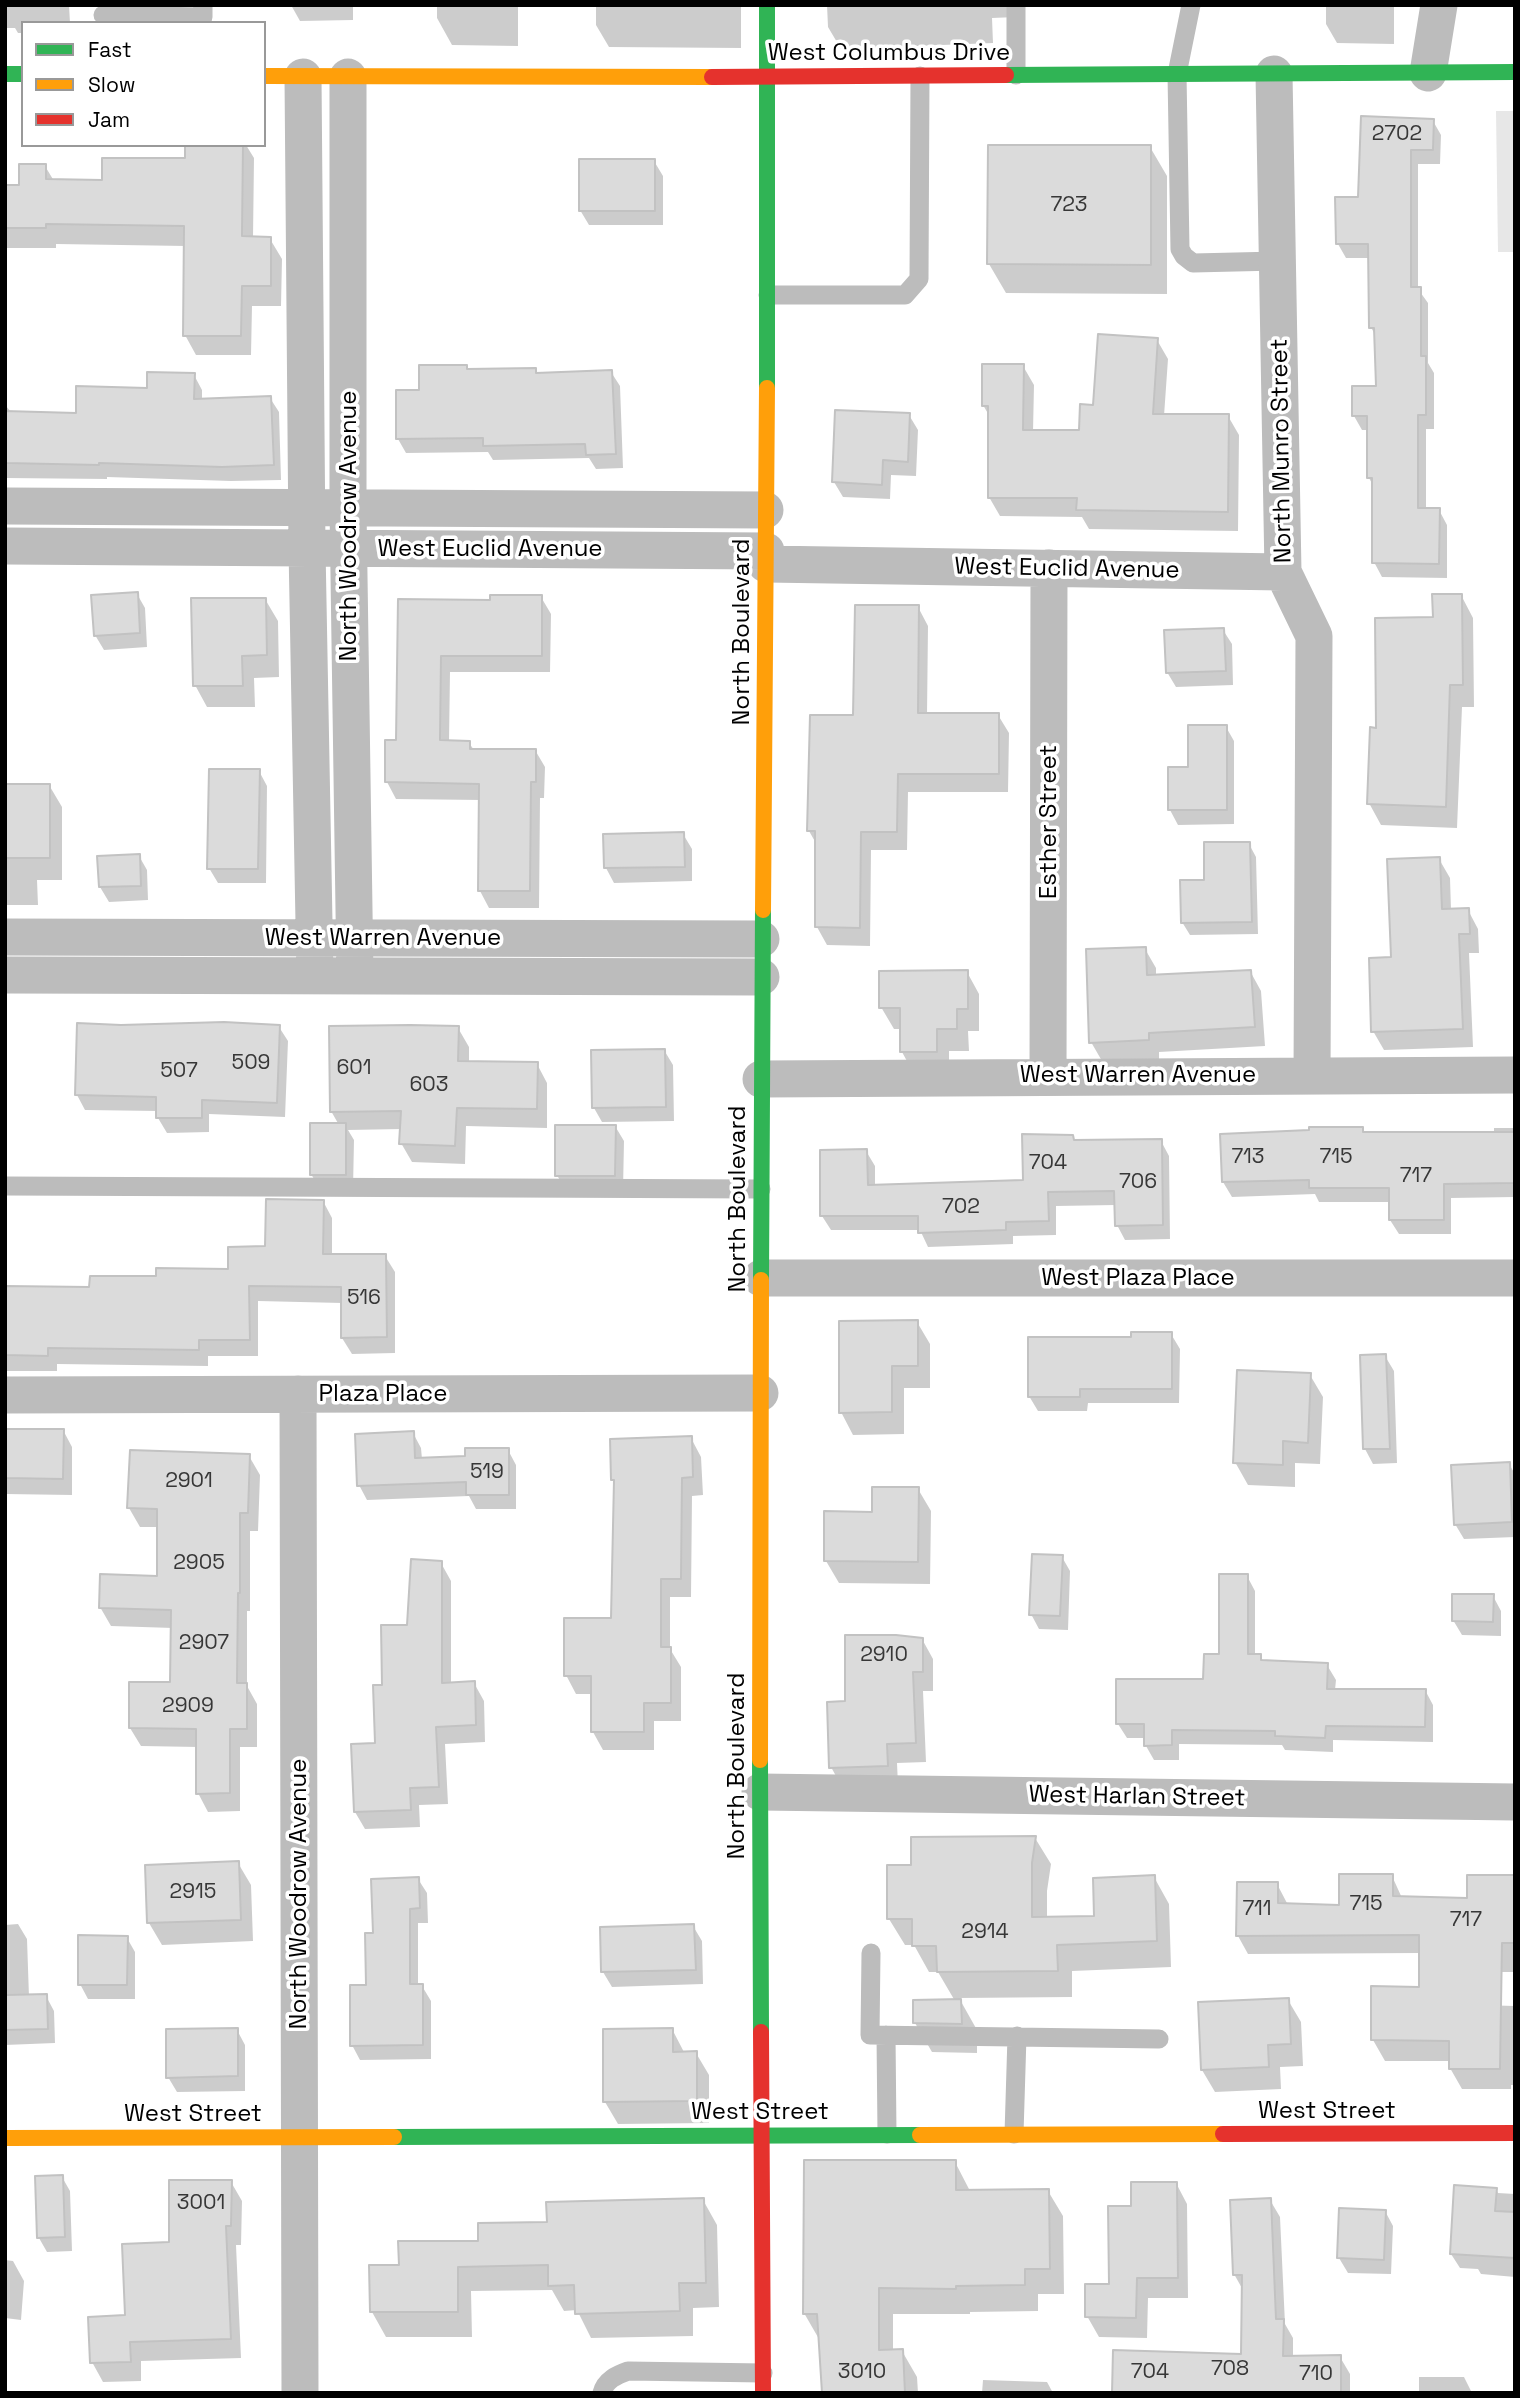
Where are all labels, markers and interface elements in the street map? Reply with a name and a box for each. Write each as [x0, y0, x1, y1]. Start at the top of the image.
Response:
legend [21, 21, 266, 147]
text: Fast [88, 36, 132, 63]
street label: West Columbus Drive [768, 39, 1010, 67]
text: Slow [88, 71, 136, 98]
text: Jam [88, 106, 130, 133]
house number: 2702 [1372, 121, 1422, 147]
house number: 723 [1051, 192, 1087, 218]
street label: North Munro Street [1266, 338, 1298, 564]
street label: North Woodrow Avenue [335, 391, 363, 661]
street label: West Euclid Avenue [377, 535, 603, 563]
street label: North Boulevard [728, 538, 756, 726]
street label: West Euclid Avenue [954, 553, 1180, 585]
street label: Esther Street [1035, 745, 1063, 899]
street label: West Warren Avenue [265, 924, 501, 952]
house number: 509 [232, 1050, 270, 1076]
house number: 601 [336, 1055, 372, 1081]
house number: 507 [160, 1058, 198, 1084]
street label: West Warren Avenue [1020, 1061, 1256, 1089]
house number: 603 [410, 1072, 448, 1098]
street label: North Boulevard [724, 1105, 752, 1293]
house number: 713 [1231, 1144, 1265, 1170]
house number: 715 [1320, 1144, 1352, 1170]
house number: 704 [1029, 1150, 1067, 1176]
house number: 717 [1400, 1163, 1432, 1189]
house number: 706 [1119, 1169, 1157, 1195]
house number: 702 [942, 1194, 980, 1220]
street label: West Plaza Place [1041, 1264, 1235, 1292]
house number: 516 [347, 1285, 381, 1311]
street label: Plaza Place [319, 1380, 447, 1408]
house number: 519 [470, 1459, 504, 1485]
house number: 2901 [165, 1468, 213, 1494]
house number: 2905 [173, 1550, 225, 1576]
house number: 2907 [179, 1630, 229, 1656]
house number: 2910 [860, 1642, 908, 1668]
street label: North Boulevard [723, 1672, 751, 1860]
house number: 2909 [162, 1693, 214, 1719]
street label: North Woodrow Avenue [285, 1759, 313, 2029]
street label: West Harlan Street [1028, 1781, 1246, 1813]
house number: 2915 [170, 1879, 216, 1905]
house number: 715 [1350, 1891, 1382, 1917]
house number: 711 [1242, 1896, 1272, 1922]
house number: 717 [1450, 1907, 1482, 1933]
house number: 2914 [961, 1919, 1009, 1945]
street label: West Street [1258, 2097, 1396, 2125]
street label: West Street [691, 2098, 829, 2126]
street label: West Street [124, 2100, 262, 2128]
house number: 3001 [177, 2190, 225, 2216]
house number: 708 [1211, 2356, 1249, 2382]
house number: 3010 [838, 2359, 886, 2385]
house number: 704 [1131, 2359, 1169, 2385]
house number: 710 [1299, 2361, 1333, 2387]

